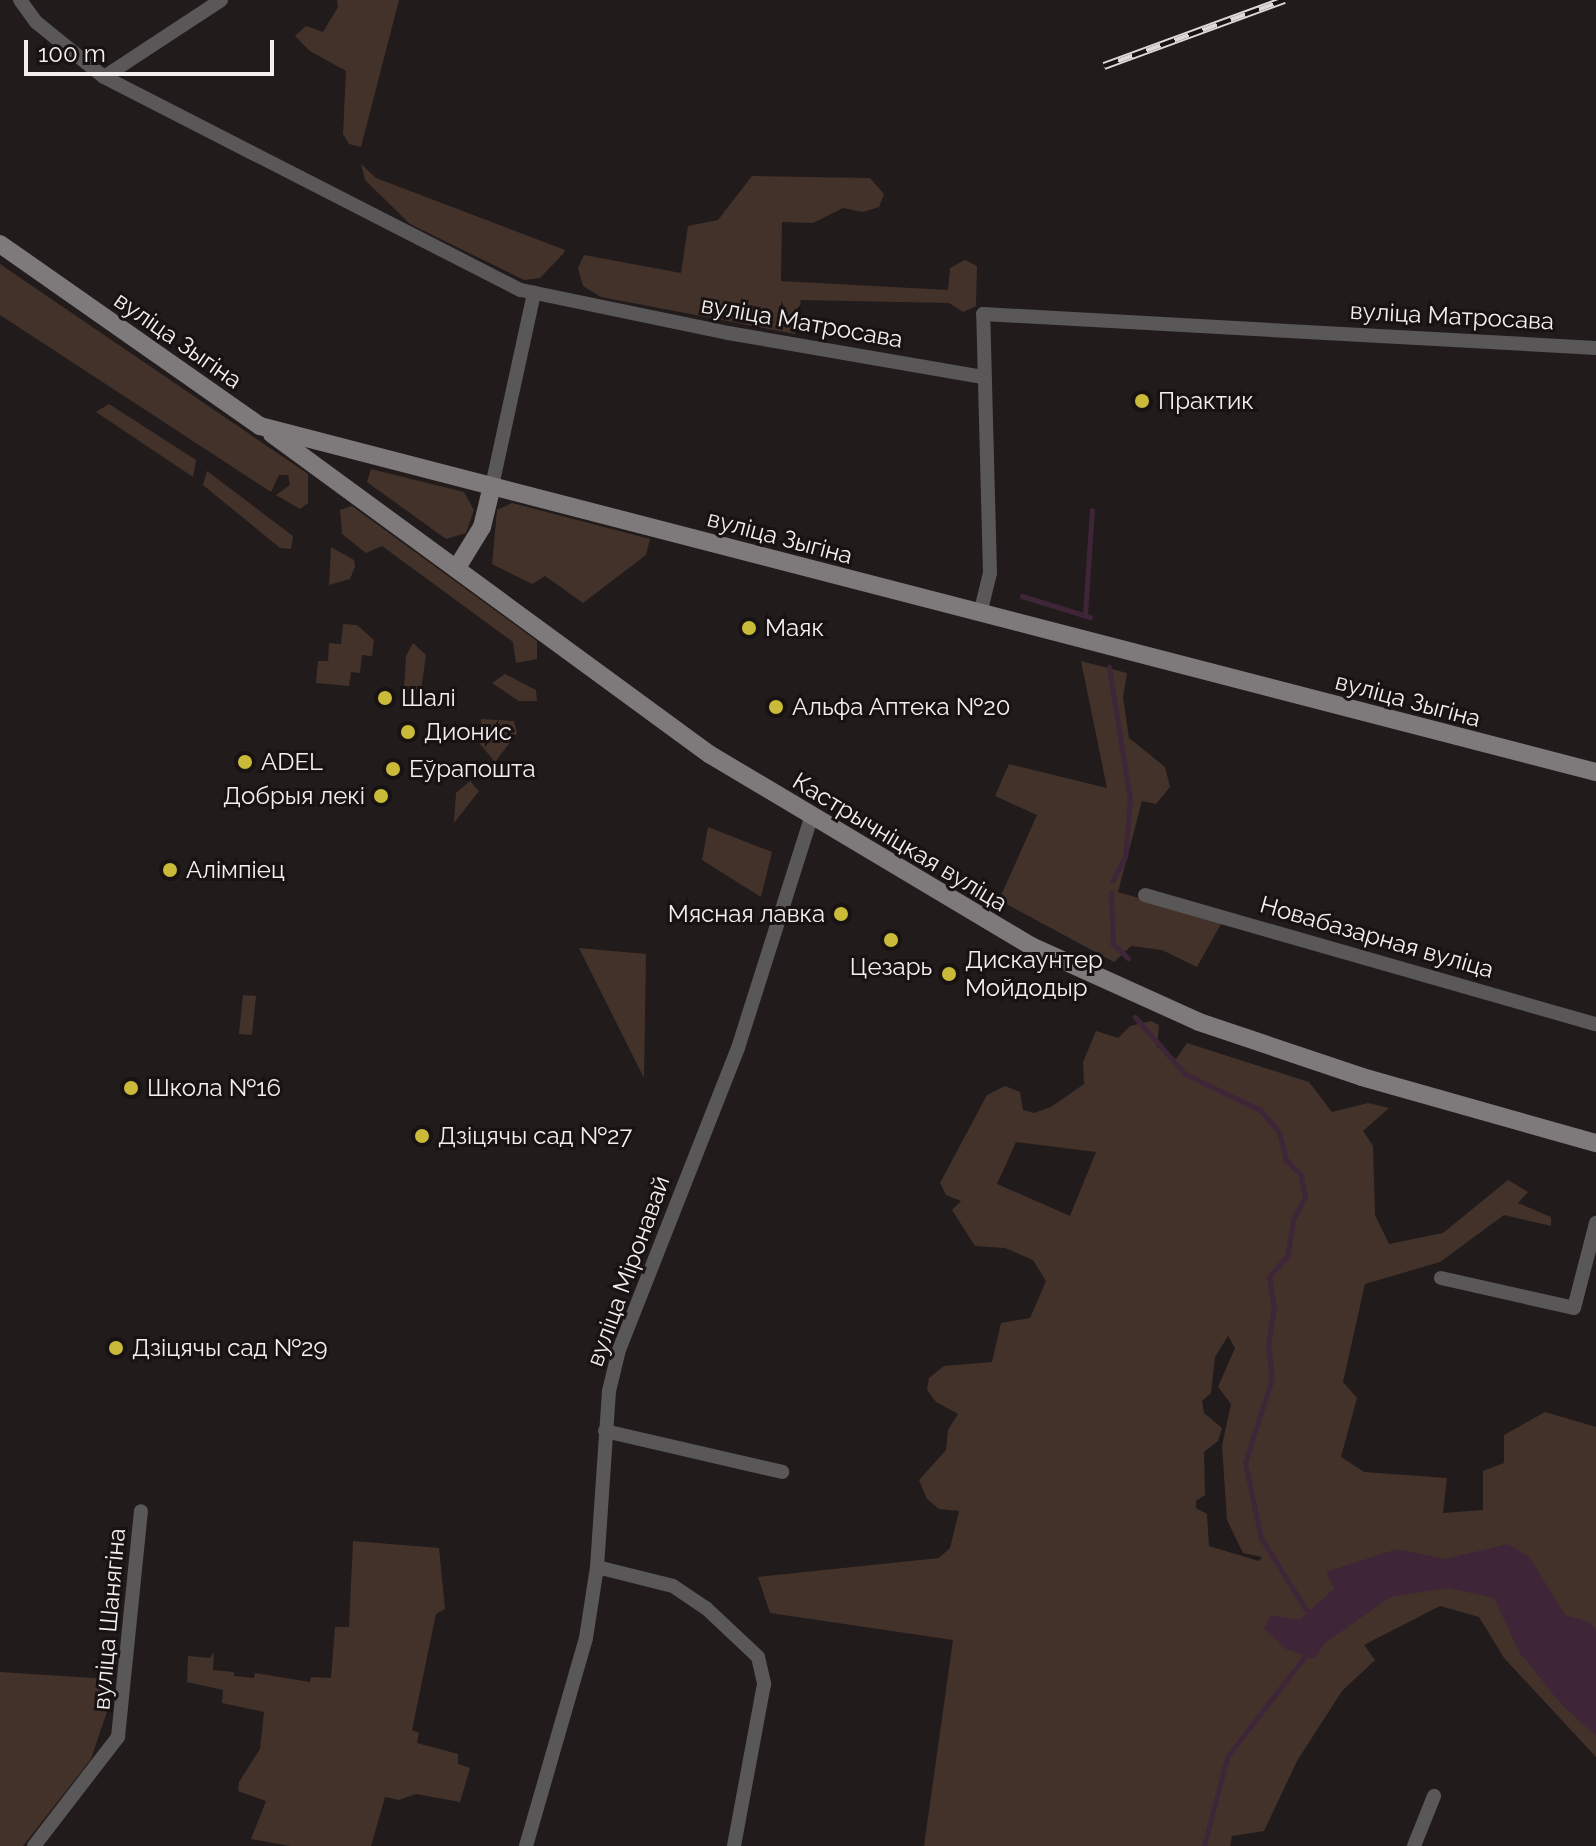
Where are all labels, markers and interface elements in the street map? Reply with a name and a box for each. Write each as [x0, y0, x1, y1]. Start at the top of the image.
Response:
scale bar [28, 24, 278, 74]
text: 100 m [38, 39, 106, 68]
street label: вуліца Зыгіна [109, 285, 247, 395]
street label: вуліца Матросава [699, 290, 905, 354]
street label: вуліца Матросава [1349, 296, 1555, 336]
place label: Практик [1158, 387, 1254, 415]
marker: Практик [1133, 392, 1151, 410]
street label: вуліца Зыгіна [704, 504, 856, 570]
place label: Маяк [765, 614, 824, 642]
marker: Маяк [740, 619, 758, 637]
street label: вуліца Зыгіна [1332, 667, 1484, 733]
place label: Шалі [401, 684, 456, 712]
marker: Шалі [376, 689, 394, 707]
place label: Альфа Аптека №20 [792, 693, 1011, 721]
marker: Альфа Аптека №20 [767, 698, 785, 716]
place label: Дионис [424, 718, 512, 746]
marker: Дионис [399, 723, 417, 741]
place label: ADEL [261, 748, 323, 776]
marker: ADEL [236, 753, 254, 771]
place label: Еўрапошта [409, 755, 536, 783]
marker: Еўрапошта [384, 760, 402, 778]
street label: Кастрычніцкая вуліца [787, 766, 1013, 918]
place label: Добрыя лекі [223, 782, 365, 810]
marker: Добрыя лекі [372, 787, 390, 805]
place label: Алімпіец [186, 856, 285, 884]
marker: Алімпіец [161, 861, 179, 879]
street label: Новабазарная вуліца [1257, 890, 1497, 984]
place label: Мясная лавка [668, 900, 825, 928]
marker: Мясная лавка [832, 905, 850, 923]
marker: Цезарь [882, 931, 900, 949]
place label: Дискаунтер Мойдодыр [965, 946, 1103, 1002]
place label: Цезарь [850, 953, 932, 981]
marker: Дискаунтер Мойдодыр [940, 965, 958, 983]
place label: Школа №16 [147, 1074, 281, 1102]
marker: Школа №16 [122, 1079, 140, 1097]
place label: Дзіцячы сад №27 [438, 1122, 632, 1150]
marker: Дзіцячы сад №27 [413, 1127, 431, 1145]
street label: вуліца Міронавай [580, 1172, 676, 1370]
place label: Дзіцячы сад №29 [132, 1334, 328, 1362]
marker: Дзіцячы сад №29 [107, 1339, 125, 1357]
street label: вуліца Шанягіна [87, 1527, 131, 1711]

